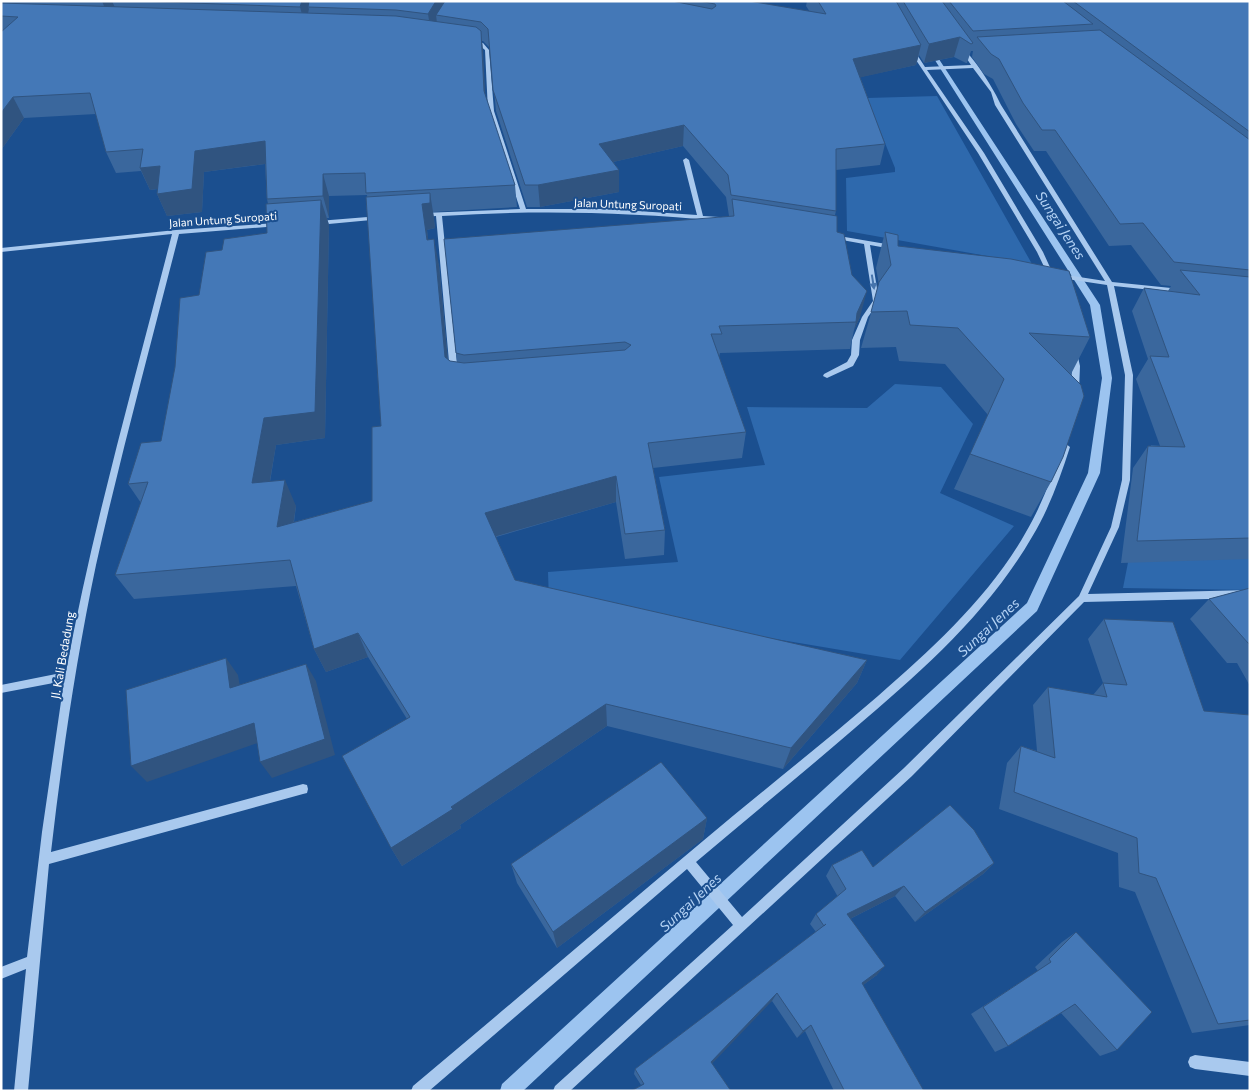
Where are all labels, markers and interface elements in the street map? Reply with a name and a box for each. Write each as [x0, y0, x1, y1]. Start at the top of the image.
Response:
water label: Sungai Jenes [1033, 187, 1089, 263]
street label: Jalan Untung Suropati [574, 196, 682, 213]
street label: Jalan Untung Suropati [169, 209, 278, 230]
one-way arrow [869, 274, 877, 290]
water label: Sungai Jenes [954, 594, 1022, 660]
street label: Jl. Kali Bedadung [47, 610, 78, 700]
water label: Sungai Jenes [656, 869, 724, 935]

